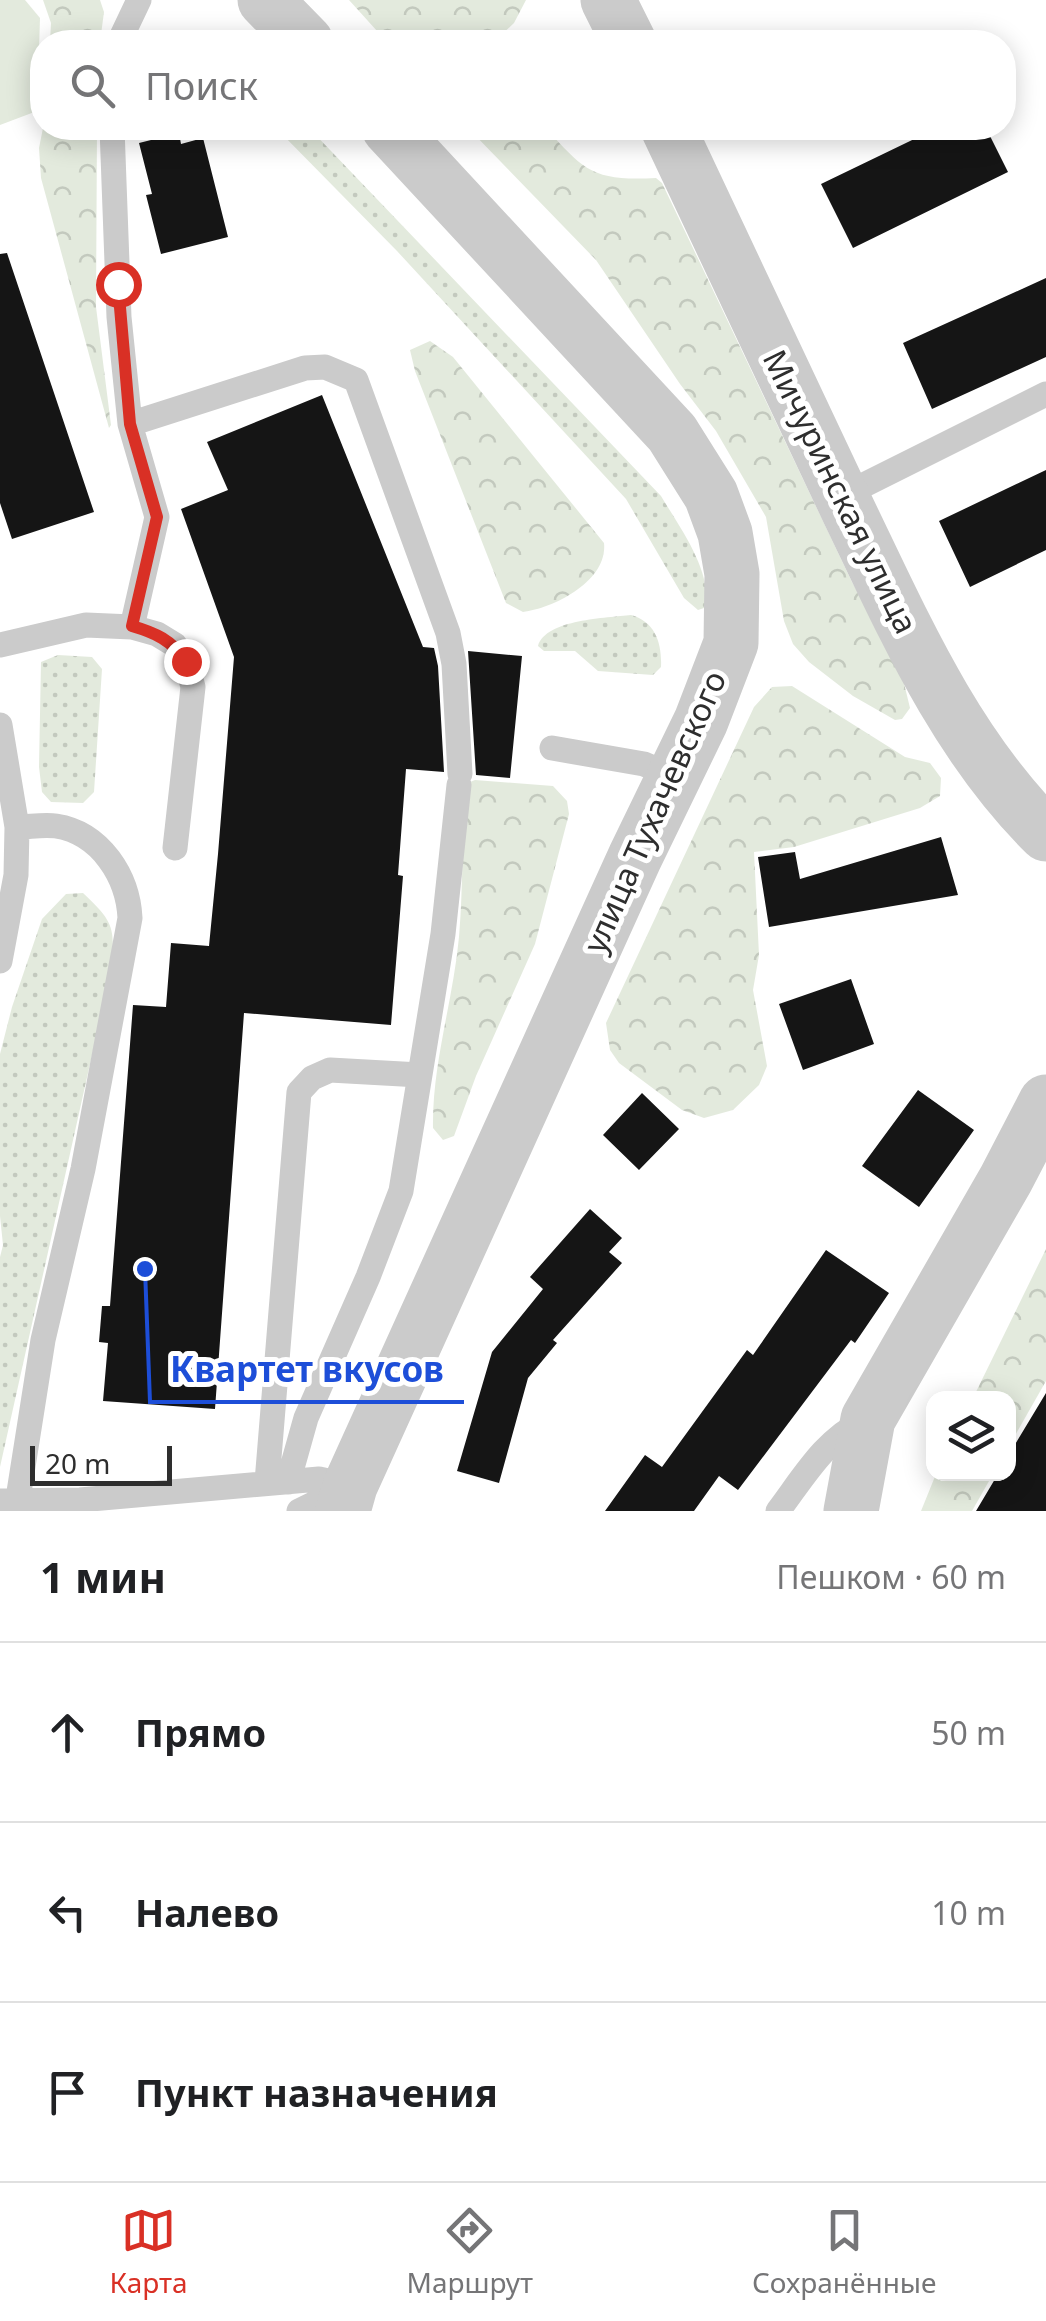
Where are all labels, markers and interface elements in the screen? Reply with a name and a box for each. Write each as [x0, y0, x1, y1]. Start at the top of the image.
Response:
search box [30, 30, 1016, 140]
icon: search [65, 58, 120, 113]
text: Поиск [145, 59, 258, 111]
route start [96, 262, 142, 308]
street label: Мичуринская улица [754, 342, 929, 640]
route end [164, 639, 210, 685]
street label: улица Тухачевского [572, 664, 735, 959]
callout: Квартет вкусов [150, 1337, 464, 1402]
text: Квартет вкусов [170, 1345, 444, 1392]
map controls [926, 1391, 1016, 1481]
button: layers [926, 1391, 1016, 1481]
scale bar [30, 1441, 172, 1486]
text: 20 m [45, 1444, 111, 1482]
text: 1 мин [40, 1548, 166, 1605]
text: Пешком · 60 m [776, 1555, 1006, 1598]
icon: ahead [40, 1705, 95, 1760]
text: Прямо [135, 1706, 266, 1758]
text: 50 m [931, 1711, 1006, 1754]
icon: left [40, 1885, 95, 1940]
text: Налево [135, 1886, 279, 1938]
text: 10 m [931, 1891, 1006, 1934]
icon: arrive [40, 2065, 95, 2120]
text: Пункт назначения [135, 2066, 498, 2118]
tab: Карта [109, 2203, 188, 2301]
tab: Маршрут [407, 2203, 533, 2301]
tab: Сохранённые [752, 2203, 937, 2301]

